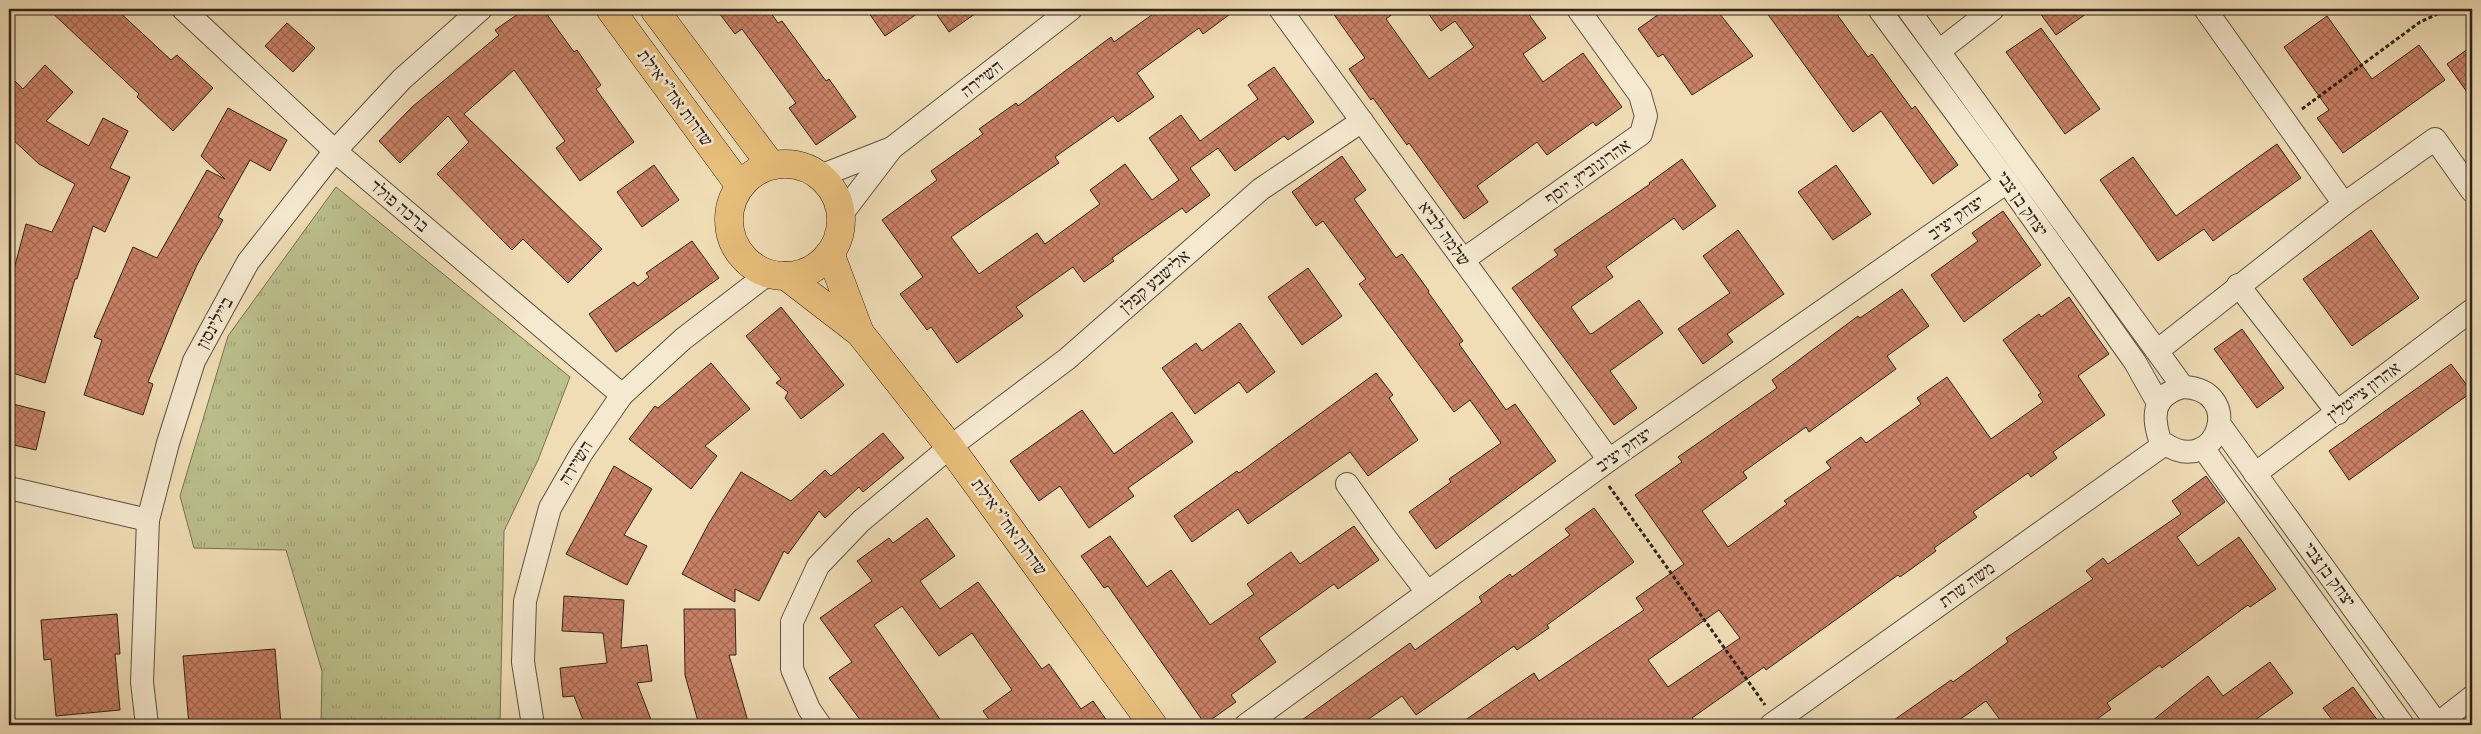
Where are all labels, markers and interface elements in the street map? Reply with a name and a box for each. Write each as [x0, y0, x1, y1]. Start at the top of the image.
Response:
street label: שדרות אח"י אילת [633, 45, 717, 151]
street label: השיירה [957, 56, 1007, 102]
street label: אהרונוביץ, יוסף [1541, 135, 1635, 209]
street label: יצחק בן צבי [1992, 167, 2052, 241]
street label: ברכה פולד [365, 175, 433, 237]
street label: יצחק יציב [1924, 191, 1988, 245]
street label: שלמה לביא [1414, 198, 1474, 270]
street label: אלישבע קפלן [1116, 246, 1194, 318]
street label: ביילינסון [192, 293, 238, 353]
street label: אהרון צייטלין [2323, 358, 2405, 426]
street label: יצחק יציב [1592, 423, 1656, 477]
street label: השיירה [554, 437, 598, 489]
street label: שדרות אח"י אילת [967, 474, 1051, 580]
street label: יצחק בן צבי [2298, 538, 2360, 612]
street label: משה שרת [1935, 558, 1999, 612]

